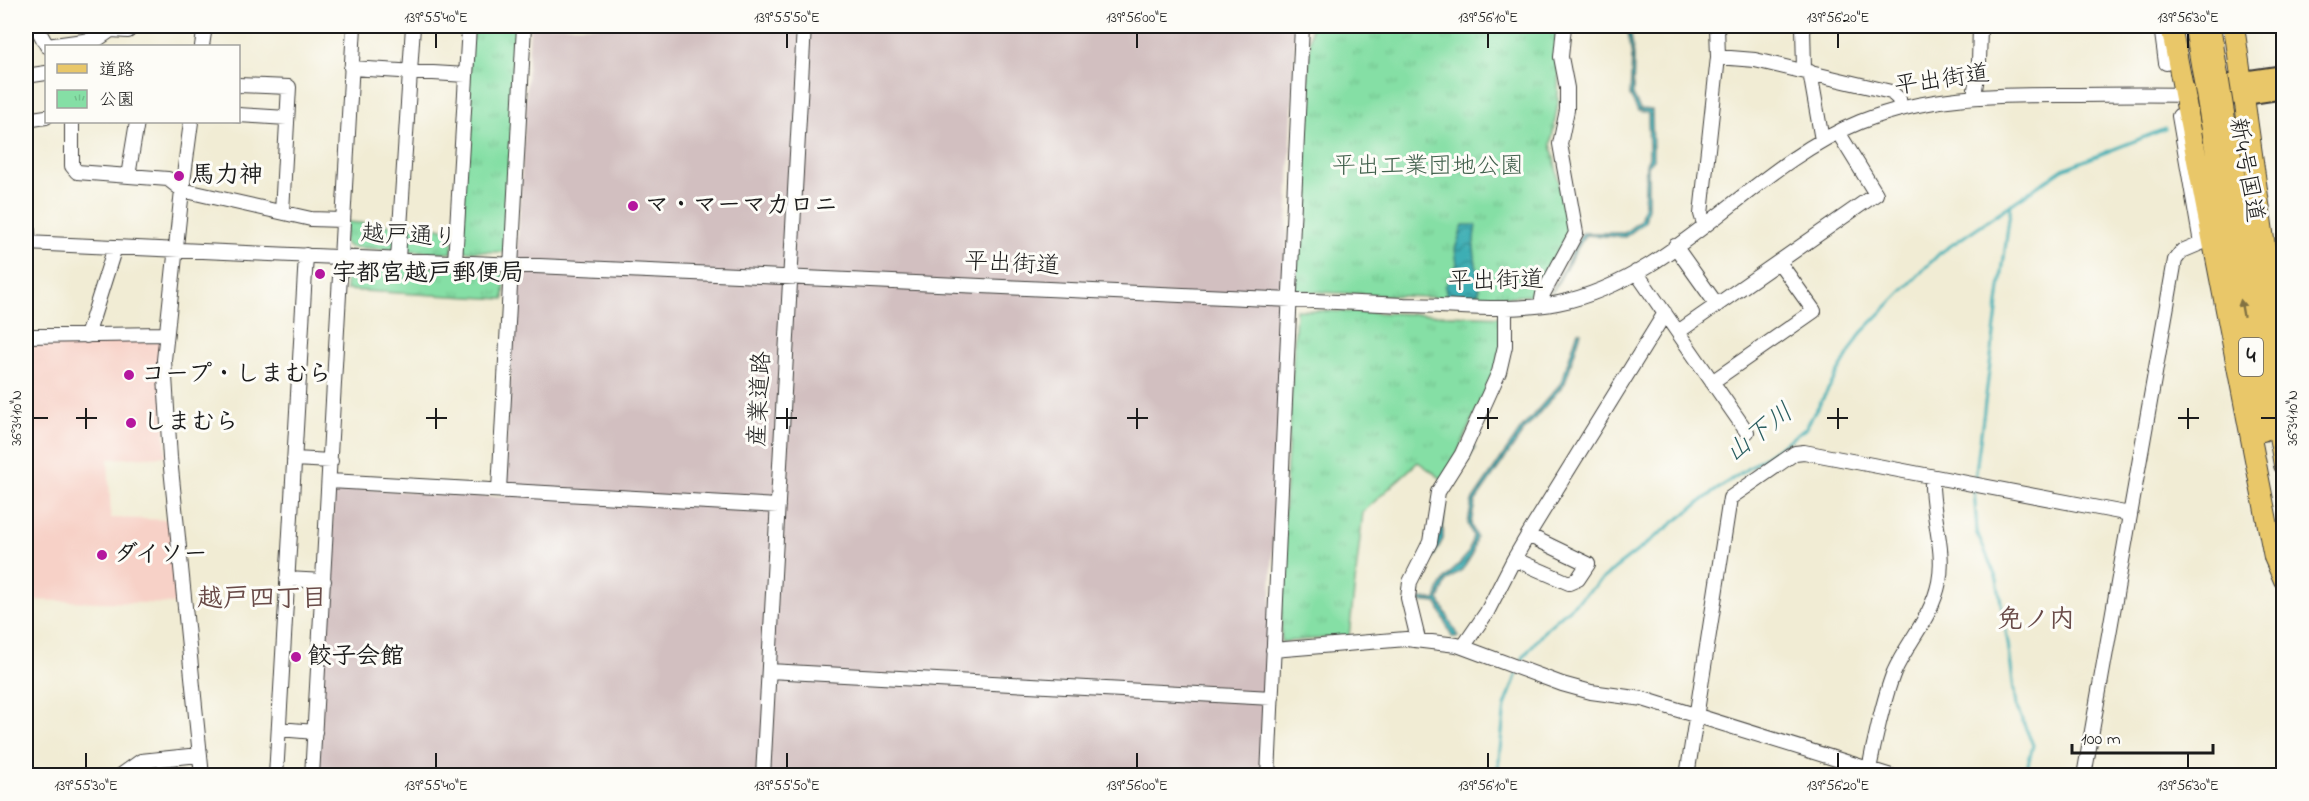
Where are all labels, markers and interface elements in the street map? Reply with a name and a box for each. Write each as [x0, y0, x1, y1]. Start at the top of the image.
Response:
text: 139°55'40"E [404, 7, 468, 29]
text: 139°55'50"E [754, 7, 820, 29]
text: 139°56'00"E [1106, 7, 1168, 29]
text: 139°56'10"E [1458, 7, 1518, 29]
text: 139°56'20"E [1807, 7, 1869, 29]
text: 139°56'30"E [2157, 7, 2219, 29]
legend [45, 45, 240, 123]
street label: 平出街道 [1892, 57, 1992, 105]
text: 道路 [99, 58, 135, 84]
text: 公園 [99, 88, 135, 114]
street label: 新4号国道 [2219, 115, 2271, 225]
park label: 平出工業団地公園 [1332, 150, 1524, 185]
place label: 馬力神 [191, 159, 263, 194]
marker: 馬力神 [172, 169, 186, 183]
place label: マ・マーマカロニ [645, 189, 838, 224]
marker: マ・マーマカロニ [626, 199, 640, 213]
street label: 越戸通り [360, 217, 458, 257]
street label: 平出街道 [963, 245, 1061, 285]
place label: 宇都宮越戸郵便局 [332, 257, 524, 292]
street label: 平出街道 [1448, 264, 1544, 300]
marker: 宇都宮越戸郵便局 [313, 267, 327, 281]
one-way arrow [2238, 298, 2247, 317]
road number: 4 [2239, 338, 2263, 376]
street label: 産業道路 [741, 350, 781, 448]
place label: コープ・しまむら [141, 358, 332, 393]
marker: コープ・しまむら [122, 368, 136, 382]
text: 36°34'10"N [6, 390, 28, 446]
text: 36°34'10"N [2282, 390, 2304, 446]
water label: 山下川 [1718, 395, 1802, 473]
place label: しまむら [143, 406, 239, 441]
marker: しまむら [124, 416, 138, 430]
place label: ダイソー [114, 538, 208, 573]
marker: ダイソー [95, 548, 109, 562]
district label: 越戸四丁目 [197, 581, 327, 619]
district label: 免ノ内 [1997, 602, 2075, 640]
place label: 餃子会館 [308, 640, 404, 675]
marker: 餃子会館 [289, 650, 303, 664]
scale bar [2072, 717, 2213, 755]
text: 100 m [2081, 727, 2121, 753]
text: 139°55'30"E [54, 775, 118, 797]
text: 139°55'40"E [404, 775, 468, 797]
text: 139°55'50"E [754, 775, 820, 797]
text: 139°56'00"E [1106, 775, 1168, 797]
text: 139°56'10"E [1458, 775, 1518, 797]
text: 139°56'20"E [1807, 775, 1869, 797]
text: 139°56'30"E [2157, 775, 2219, 797]

